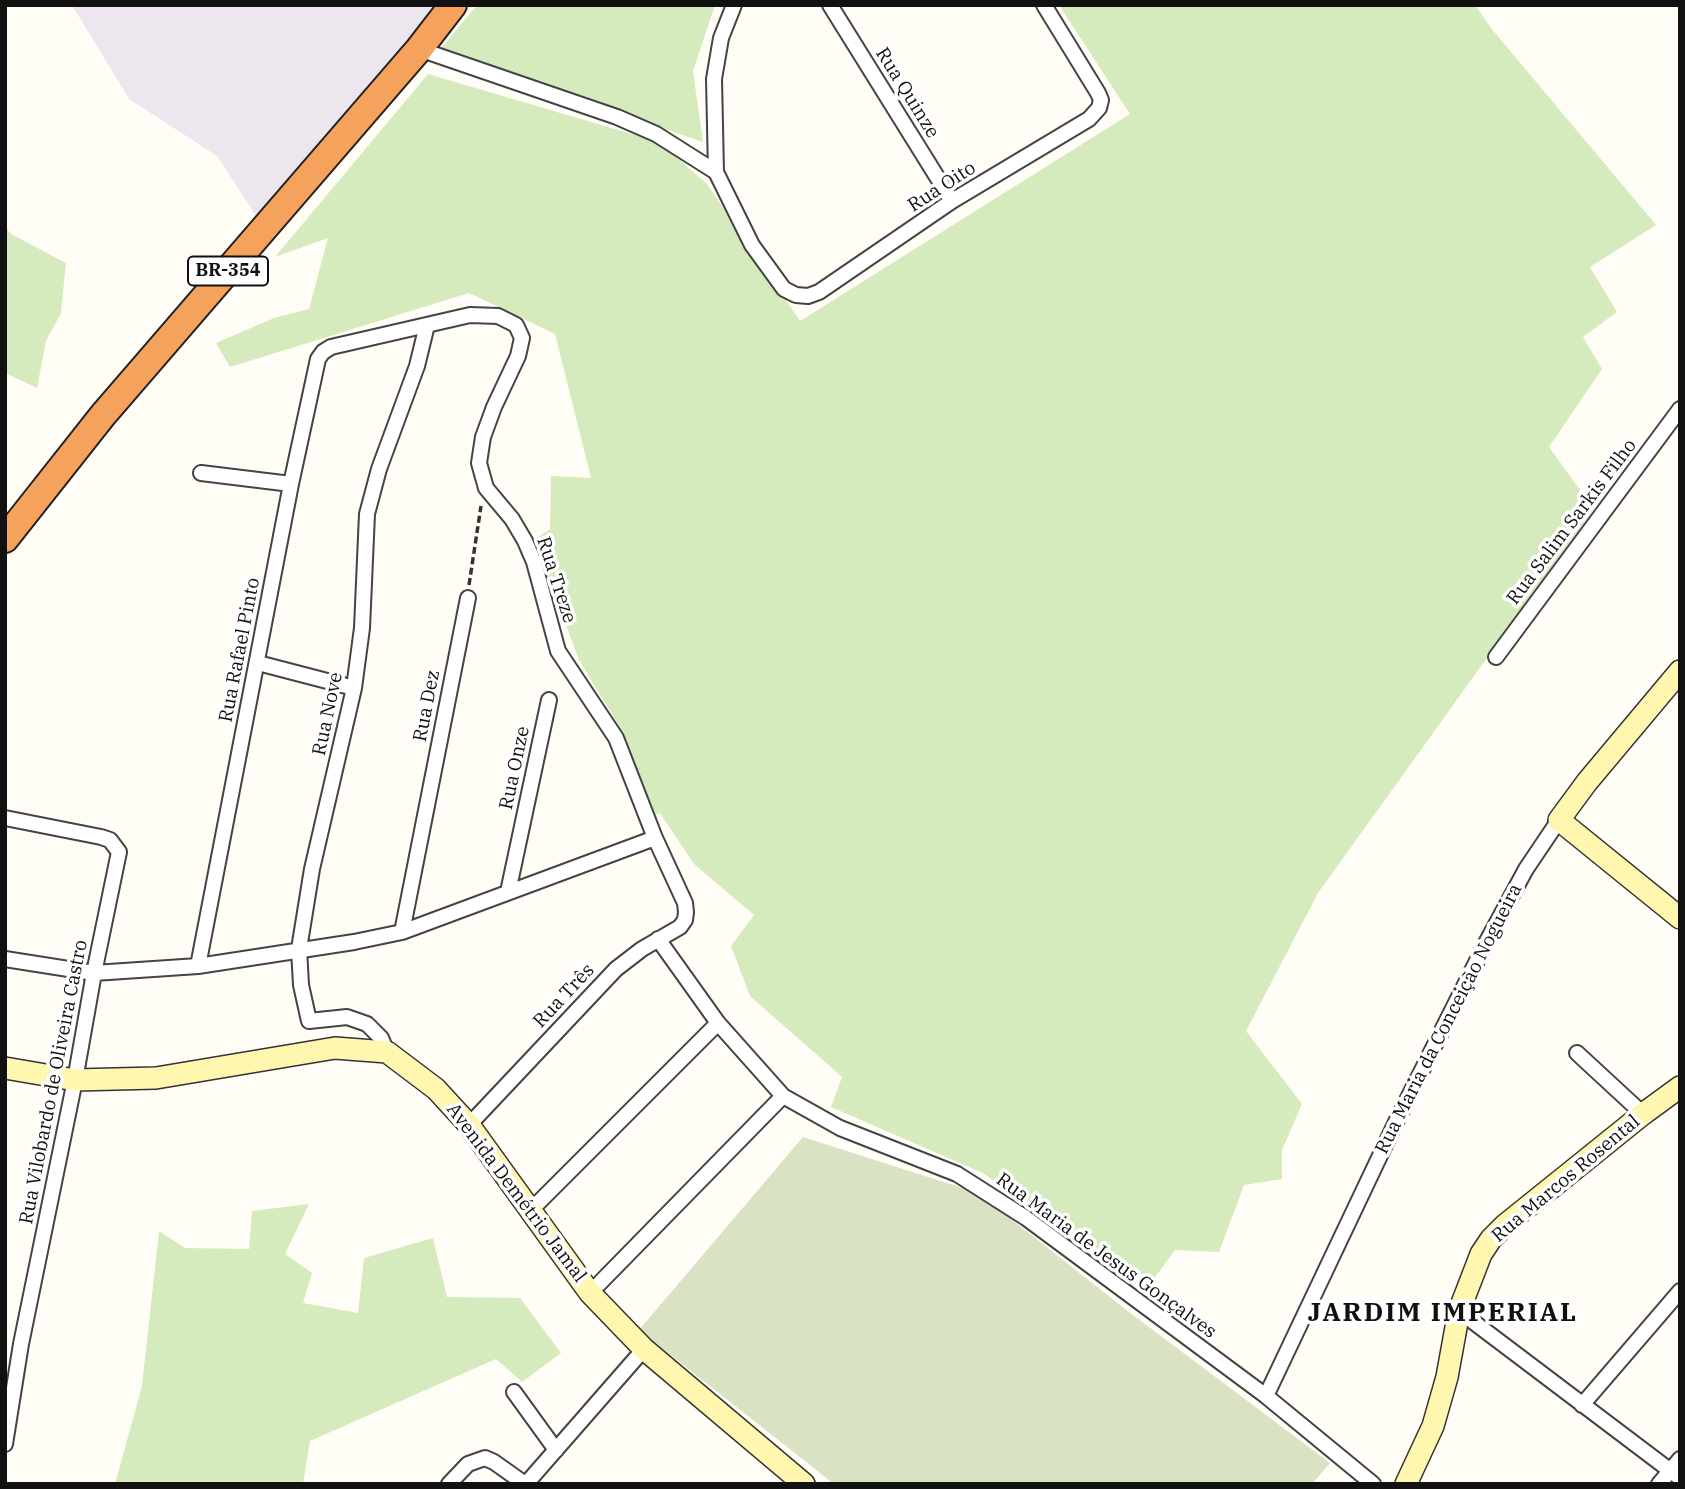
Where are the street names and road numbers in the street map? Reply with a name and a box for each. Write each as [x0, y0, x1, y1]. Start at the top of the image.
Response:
street label: Rua Quinze [870, 44, 944, 142]
street label: Rua Oito [904, 157, 980, 217]
road number: BR-354 [188, 256, 268, 286]
street label: Rua Salim Sarkis Filho [1502, 435, 1642, 609]
street label: Rua Treze [531, 534, 581, 626]
street label: Rua Rafael Pinto [215, 576, 265, 724]
street label: Rua Dez [409, 668, 445, 744]
street label: Rua Nove [308, 670, 348, 758]
street label: Rua Onze [495, 724, 535, 812]
street label: Rua Maria da Conceição Nogueira [1371, 880, 1527, 1158]
street label: Rua Vilobardo de Oliveira Castro [15, 938, 93, 1226]
street label: Rua Três [529, 959, 599, 1033]
street label: Avenida Demétrio Jamal [441, 1099, 591, 1287]
street label: Rua Marcos Rosental [1487, 1110, 1645, 1248]
street label: Rua Maria de Jesus Gonçalves [991, 1168, 1221, 1344]

